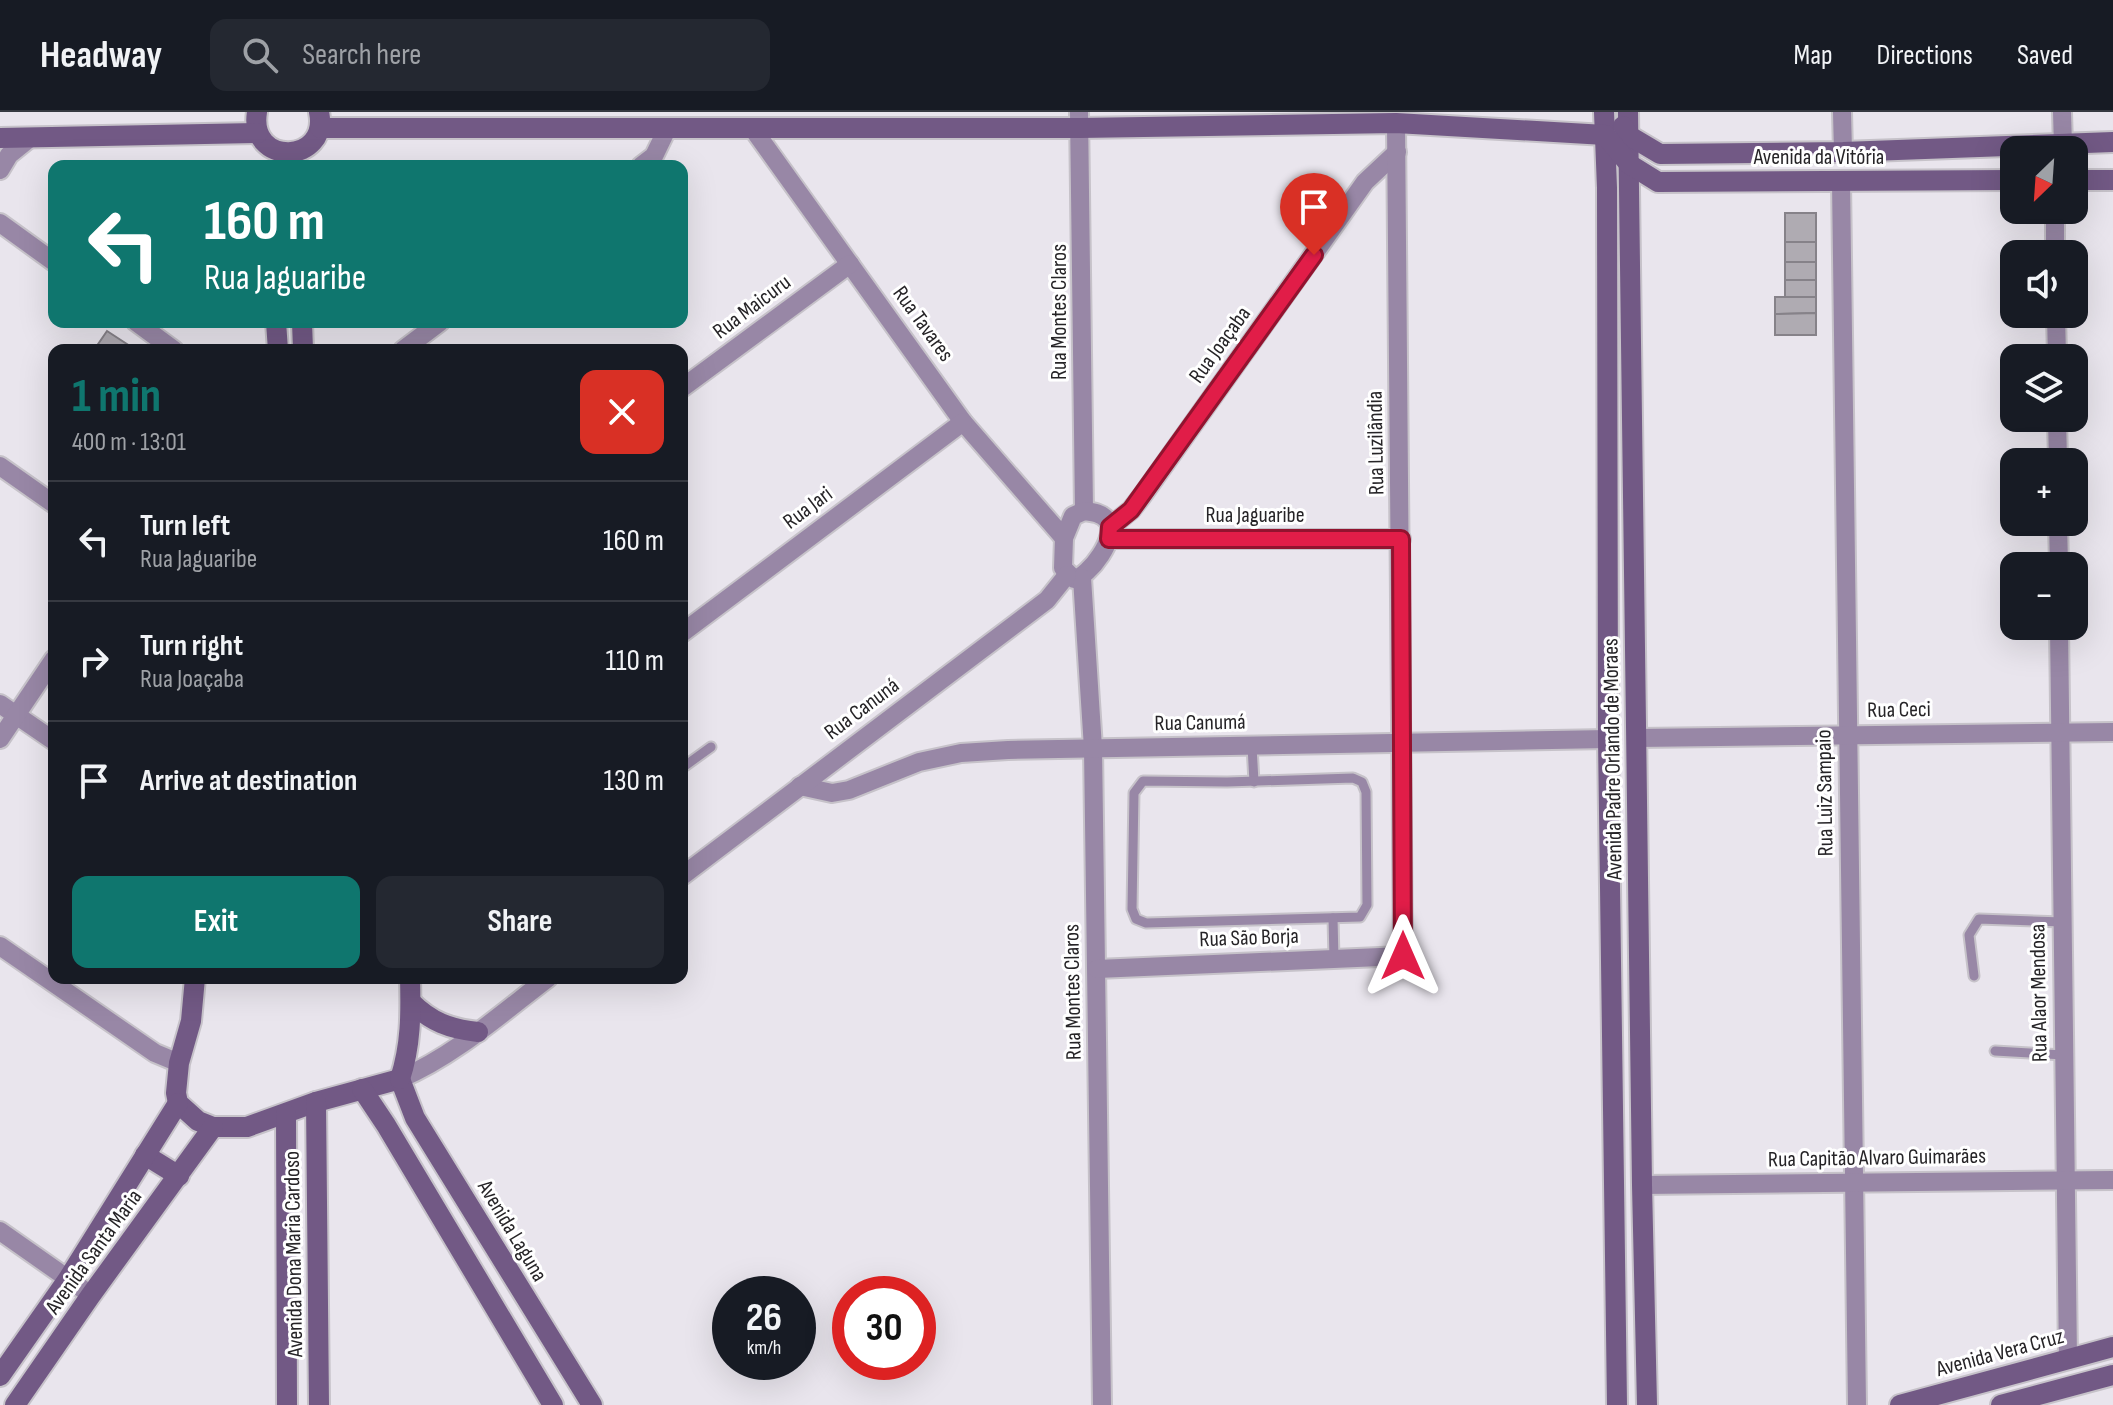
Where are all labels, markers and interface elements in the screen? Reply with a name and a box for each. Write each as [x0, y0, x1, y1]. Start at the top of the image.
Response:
search box [210, 19, 770, 91]
text: Headway [40, 33, 162, 78]
icon: search [238, 33, 282, 77]
text: Search here [302, 37, 421, 73]
text: Map [1794, 39, 1833, 72]
text: Directions [1877, 39, 1973, 72]
text: Saved [2017, 39, 2073, 72]
north arrow [2000, 136, 2088, 224]
map controls [2000, 136, 2088, 640]
street label: Avenida da Vitória [1753, 144, 1884, 171]
pin [1280, 173, 1348, 255]
icon: arrive [1292, 185, 1336, 229]
text: 160 m [204, 189, 325, 256]
icon: left [72, 192, 176, 296]
button: sound [2000, 240, 2088, 328]
street label: Rua Montes Claros [1046, 244, 1073, 380]
text: Rua Jaguaribe [204, 257, 366, 300]
street label: Rua Maicuru [708, 269, 796, 345]
street label: Rua Tavares [887, 281, 959, 367]
street label: Rua Joaçaba [1183, 301, 1257, 389]
button: layers [2000, 344, 2088, 432]
text: 1 min [72, 368, 161, 425]
button: close [580, 370, 664, 454]
street label: Rua Luzilândia [1362, 391, 1390, 495]
text: 400 m · 13:01 [72, 427, 186, 458]
button: + [2000, 448, 2088, 536]
street label: Rua Jari [778, 481, 838, 535]
street label: Rua Jaguaribe [1205, 502, 1305, 529]
text: Turn left [140, 508, 230, 544]
icon: left [72, 519, 116, 563]
text: 160 m [603, 523, 664, 559]
text: Rua Jaguaribe [140, 544, 257, 575]
button: − [2000, 552, 2088, 640]
text: Turn right [140, 628, 243, 664]
street label: Avenida Padre Orlando de Moraes [1597, 638, 1629, 881]
icon: right [72, 639, 116, 683]
text: 110 m [606, 643, 664, 679]
text: Rua Joaçaba [140, 664, 244, 695]
street label: Rua Canuná [819, 672, 905, 746]
street label: Rua Ceci [1867, 696, 1931, 724]
street label: Rua Canumá [1154, 709, 1246, 737]
street label: Rua Luiz Sampaio [1810, 729, 1840, 857]
icon: arrive [72, 759, 116, 803]
text: Arrive at destination [140, 763, 357, 799]
text: 130 m [604, 763, 664, 799]
button: Exit [72, 876, 360, 968]
button: Share [376, 876, 664, 968]
position arrow [1361, 914, 1445, 998]
street label: Rua São Borja [1199, 923, 1299, 953]
street label: Rua Montes Claros [1058, 924, 1088, 1060]
street label: Rua Alaor Mendosa [2024, 924, 2054, 1062]
street label: Rua Capitão Alvaro Guimarães [1768, 1143, 1986, 1173]
street label: Avenida Dona Maria Cardoso [279, 1151, 309, 1358]
street label: Avenida Laguna [471, 1175, 553, 1287]
street label: Avenida Santa Maria [39, 1184, 148, 1320]
speed limit sign: 30 [832, 1276, 936, 1380]
text: 26 [746, 1294, 782, 1342]
street label: Avenida Vera Cruz [1932, 1323, 2067, 1383]
text: km/h [747, 1336, 781, 1360]

